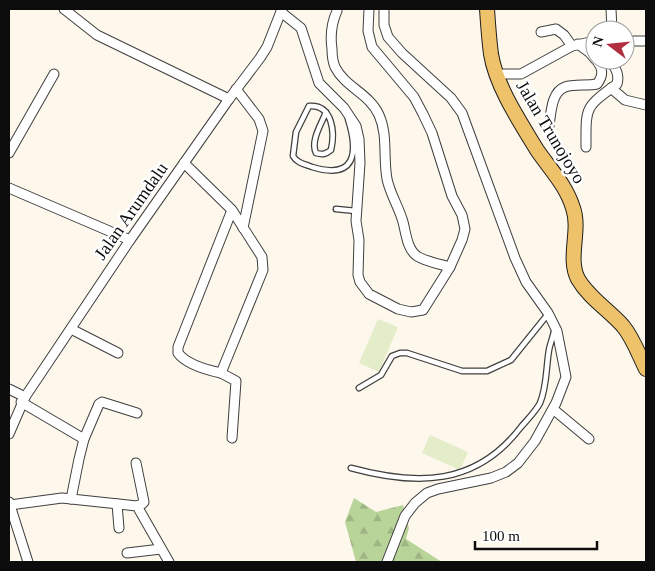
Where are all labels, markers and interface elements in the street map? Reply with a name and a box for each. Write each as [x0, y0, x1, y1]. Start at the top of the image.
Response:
north arrow [585, 20, 635, 70]
text: N [589, 35, 607, 48]
street label: Jalan Trunojoyo [512, 77, 590, 187]
street label: Jalan Arumdalu [90, 159, 172, 263]
scale bar [475, 518, 598, 550]
text: 100 m [482, 528, 520, 544]

